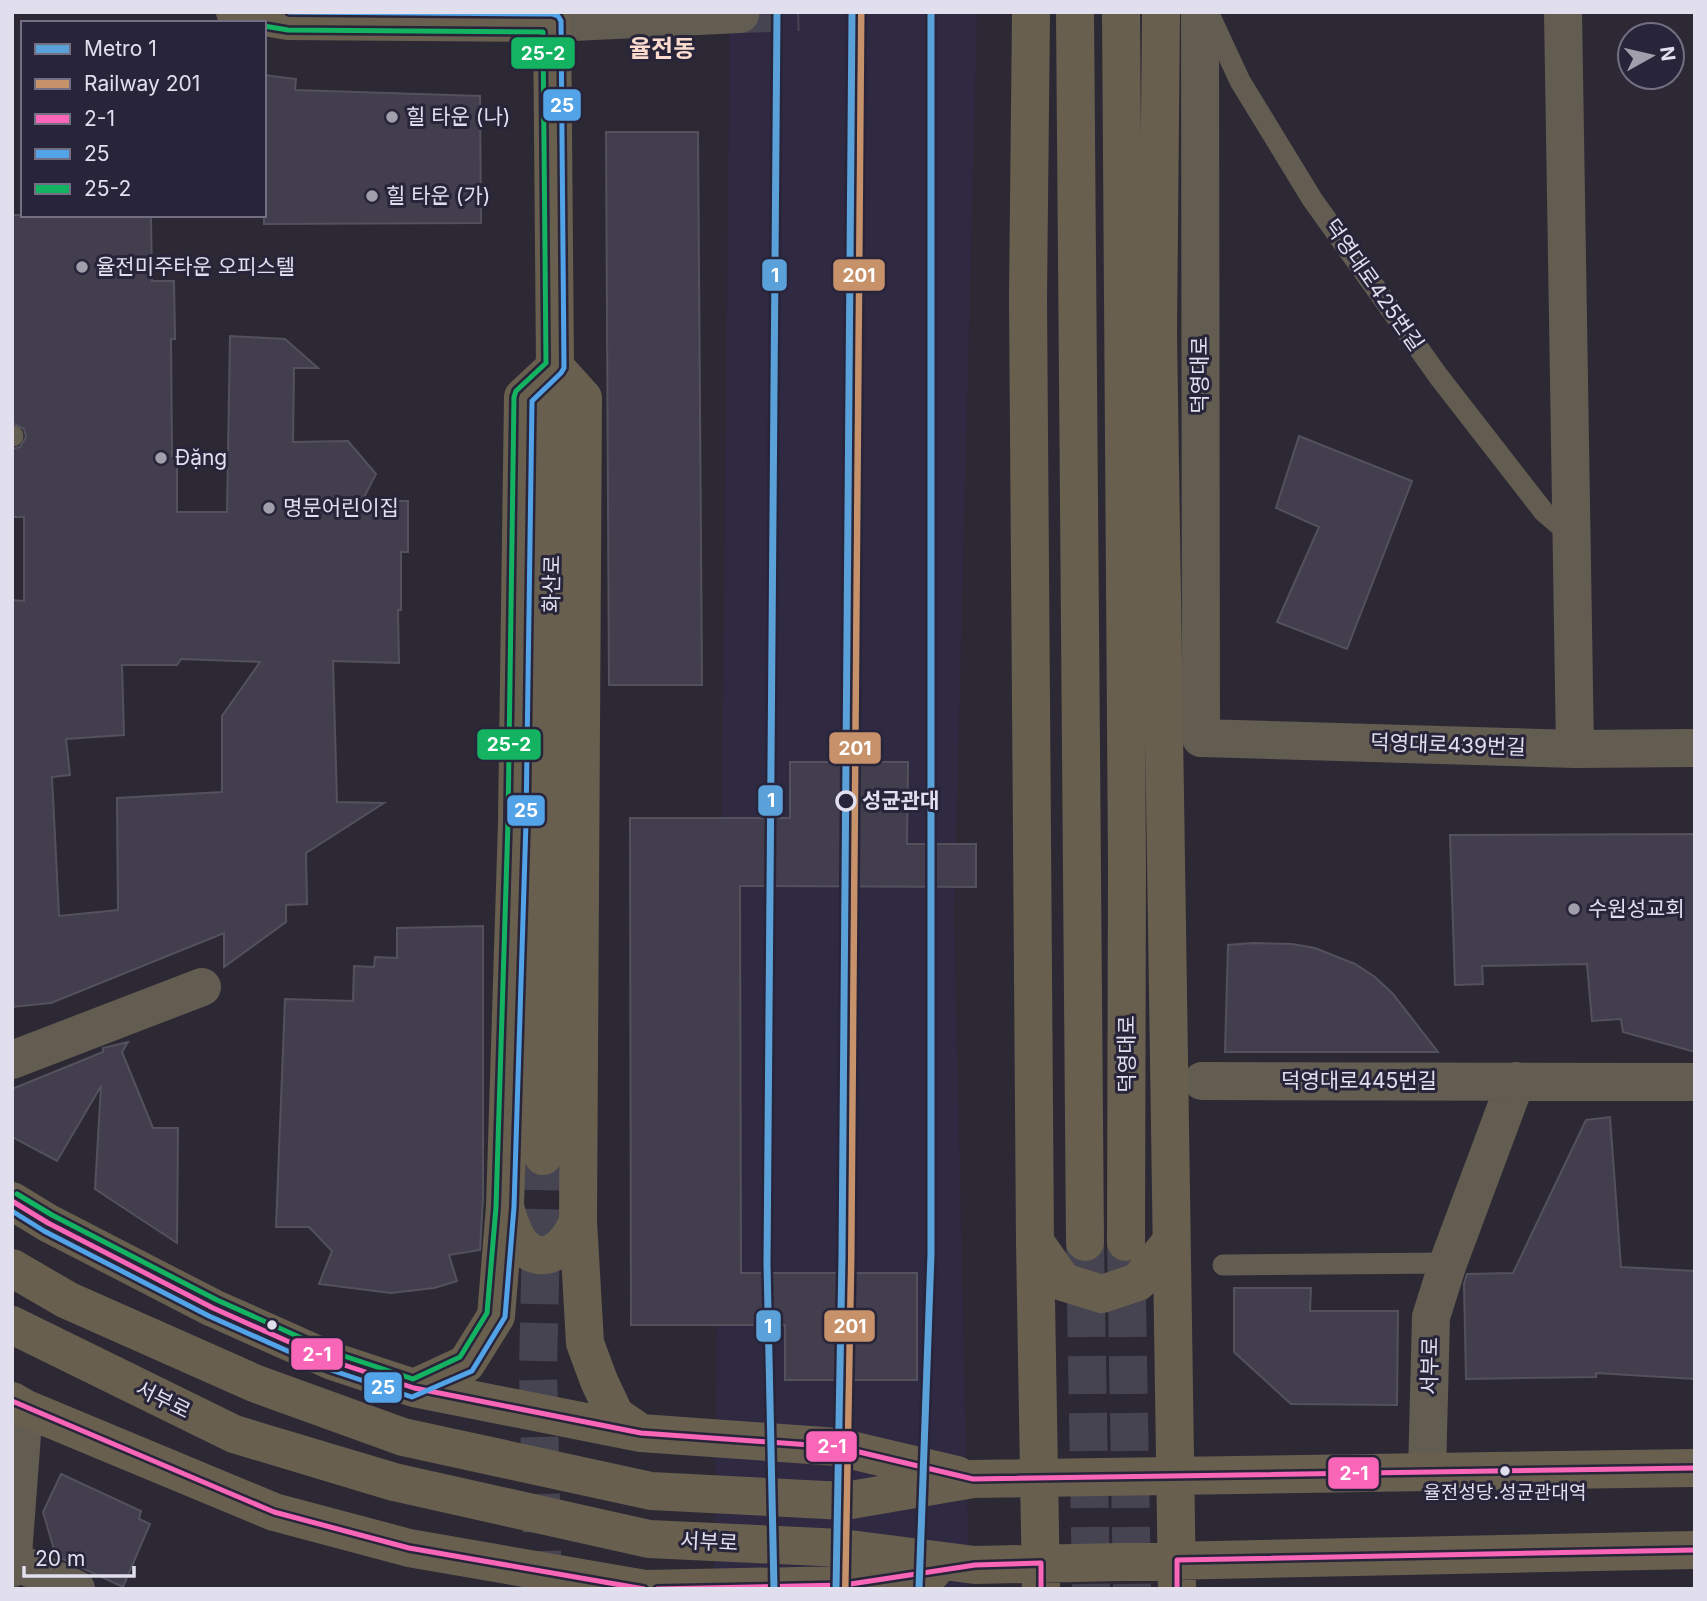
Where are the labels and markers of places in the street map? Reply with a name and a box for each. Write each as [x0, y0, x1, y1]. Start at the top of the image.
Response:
place label: 힐 타운 (나) [406, 104, 510, 129]
marker: 힐 타운 (나) [384, 109, 400, 125]
place label: 힐 타운 (가) [386, 183, 490, 208]
marker: 힐 타운 (가) [364, 188, 380, 204]
place label: 율전미주타운 오피스텔 [96, 254, 295, 279]
marker: 율전미주타운 오피스텔 [74, 259, 90, 275]
place label: Đặng [175, 445, 227, 470]
marker: Đặng [153, 450, 169, 466]
place label: 명문어린이집 [283, 495, 399, 520]
marker: 명문어린이집 [261, 500, 277, 516]
place label: 성균관대 [862, 788, 939, 813]
marker: 성균관대 [836, 791, 856, 811]
place label: 수원성교회 [1588, 896, 1685, 921]
marker: 수원성교회 [1566, 901, 1582, 917]
unlabelled marker [265, 1318, 279, 1332]
marker: 율전성당.성균관대역 [1498, 1464, 1512, 1478]
place label: 율전성당.성균관대역 [1424, 1481, 1586, 1504]

